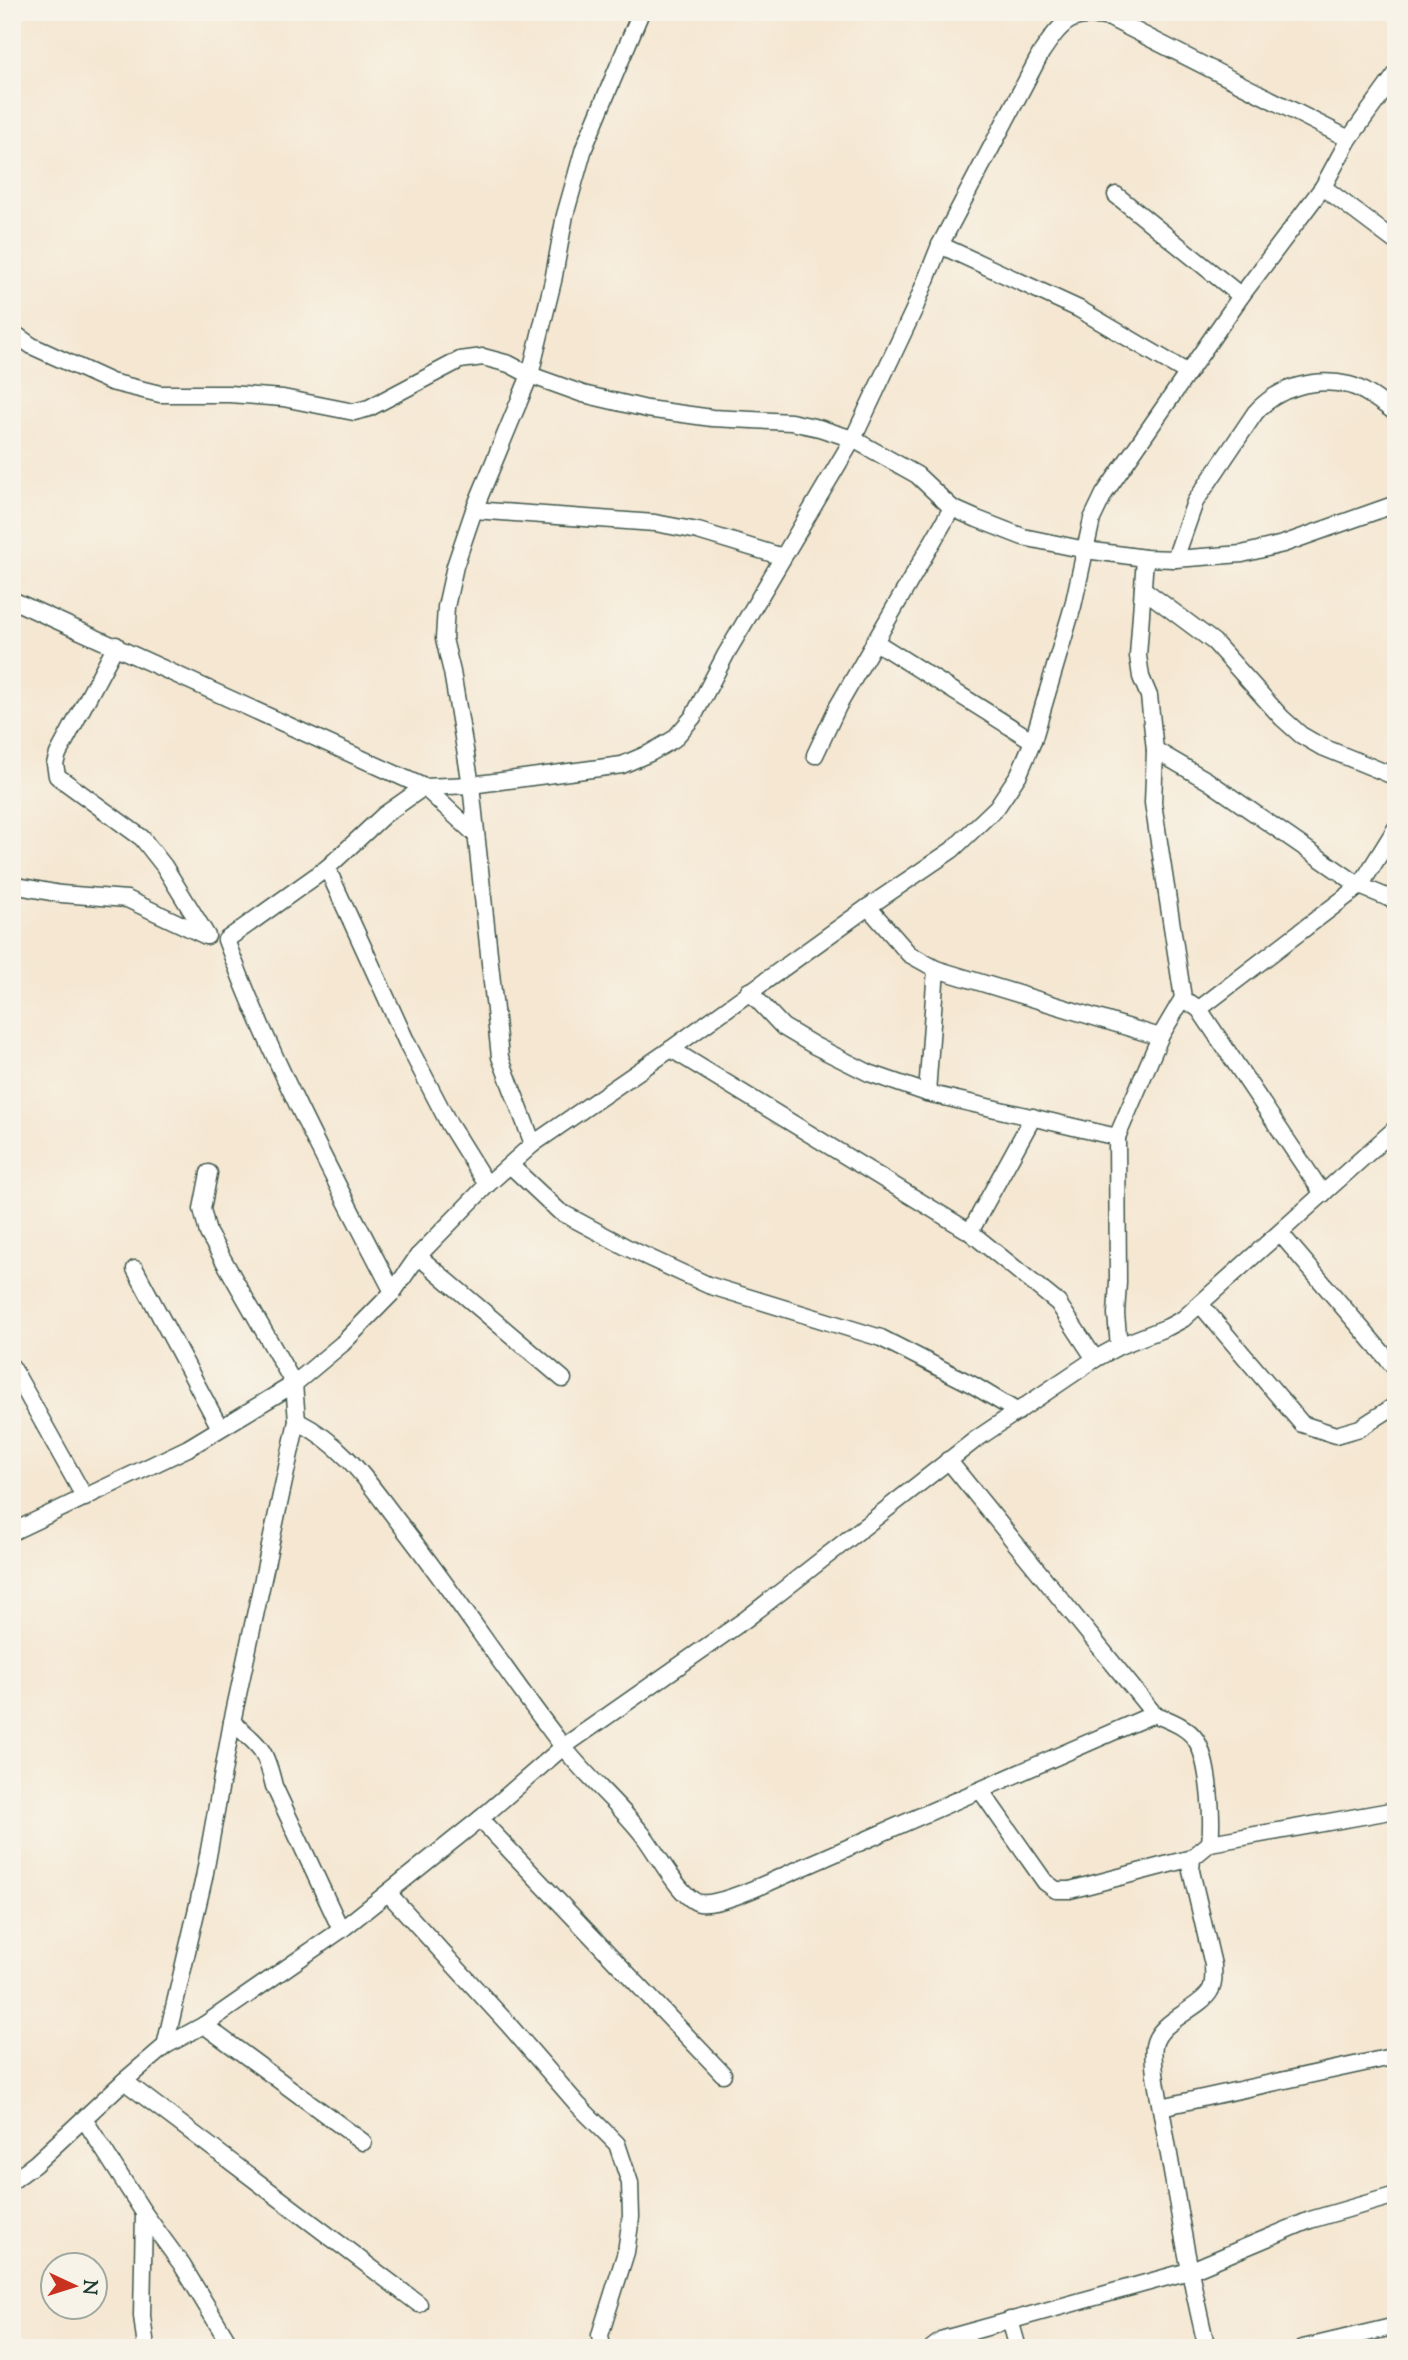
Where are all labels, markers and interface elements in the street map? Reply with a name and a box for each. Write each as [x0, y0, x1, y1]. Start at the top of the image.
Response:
north arrow [38, 2252, 108, 2322]
text: N [74, 2279, 102, 2296]

